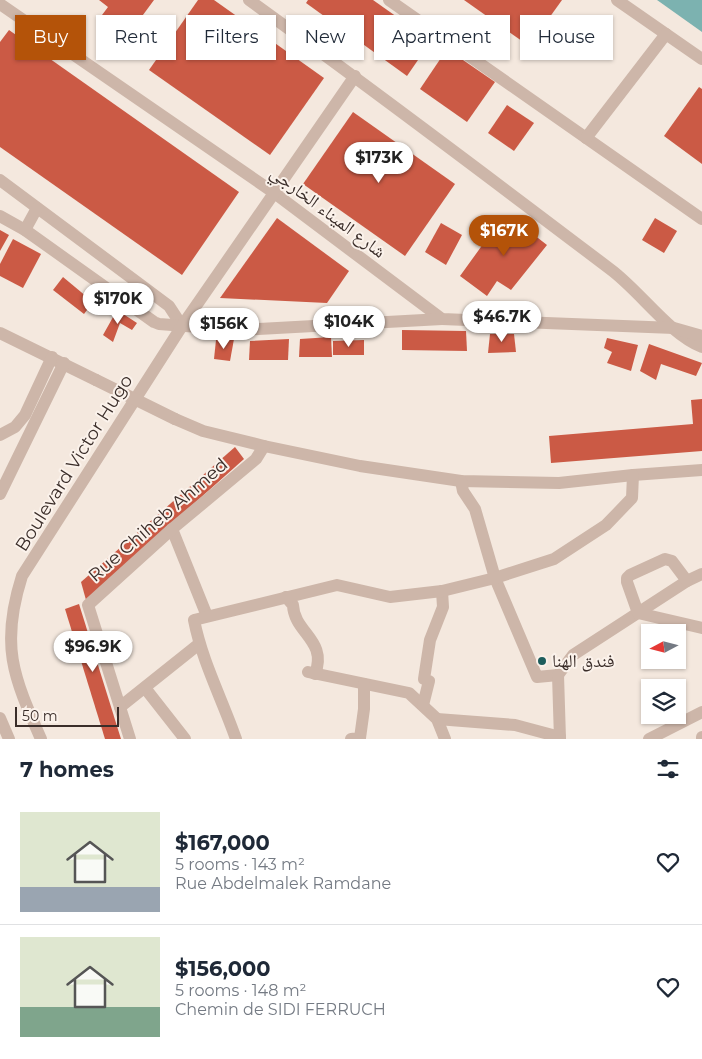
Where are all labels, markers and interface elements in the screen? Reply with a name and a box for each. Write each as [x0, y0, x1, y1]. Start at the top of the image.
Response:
chip: Buy [15, 15, 86, 60]
chip: Rent [96, 15, 176, 60]
chip: Filters [186, 15, 276, 60]
chip: New [286, 15, 364, 60]
chip: Apartment [374, 15, 510, 60]
chip: House [520, 15, 613, 60]
pin: $173K [344, 142, 414, 184]
text: $173K [355, 148, 403, 167]
street label: شارع الميناء الخارجي [264, 161, 390, 265]
pin: $167K [469, 214, 539, 257]
text: $167K [480, 221, 528, 240]
pin: $170K [83, 282, 153, 325]
text: $170K [94, 289, 142, 308]
pin: $46.7K [461, 300, 543, 343]
pin: $104K [314, 306, 384, 348]
text: $46.7K [473, 307, 531, 326]
pin: $156K [189, 308, 259, 350]
text: $104K [324, 312, 374, 331]
text: $156K [200, 314, 248, 333]
street label: Boulevard Victor Hugo [11, 371, 137, 555]
street label: Rue Chiheb Ahmed [84, 453, 232, 587]
north arrow [641, 624, 686, 669]
map controls [641, 624, 686, 724]
pin: $96.9K [52, 630, 134, 673]
text: $96.9K [65, 637, 121, 656]
place label: فندق الهنا [552, 650, 614, 672]
marker: فندق الهنا [536, 655, 548, 667]
button: layers [641, 679, 686, 724]
scale bar [15, 704, 119, 727]
text: 50 m [22, 707, 58, 725]
icon: filters [654, 755, 682, 783]
text: 7 homes [20, 757, 114, 782]
text: $167,000 [175, 830, 270, 855]
icon: home [60, 832, 120, 892]
icon: heart [654, 848, 682, 876]
text: 5 rooms · 143 m² [175, 855, 305, 874]
text: Rue Abdelmalek Ramdane [175, 874, 391, 893]
text: $156,000 [175, 956, 271, 981]
icon: home [60, 957, 120, 1017]
icon: heart [654, 973, 682, 1001]
text: 5 rooms · 148 m² [175, 981, 307, 1000]
text: Chemin de SIDI FERRUCH [175, 1000, 386, 1019]

